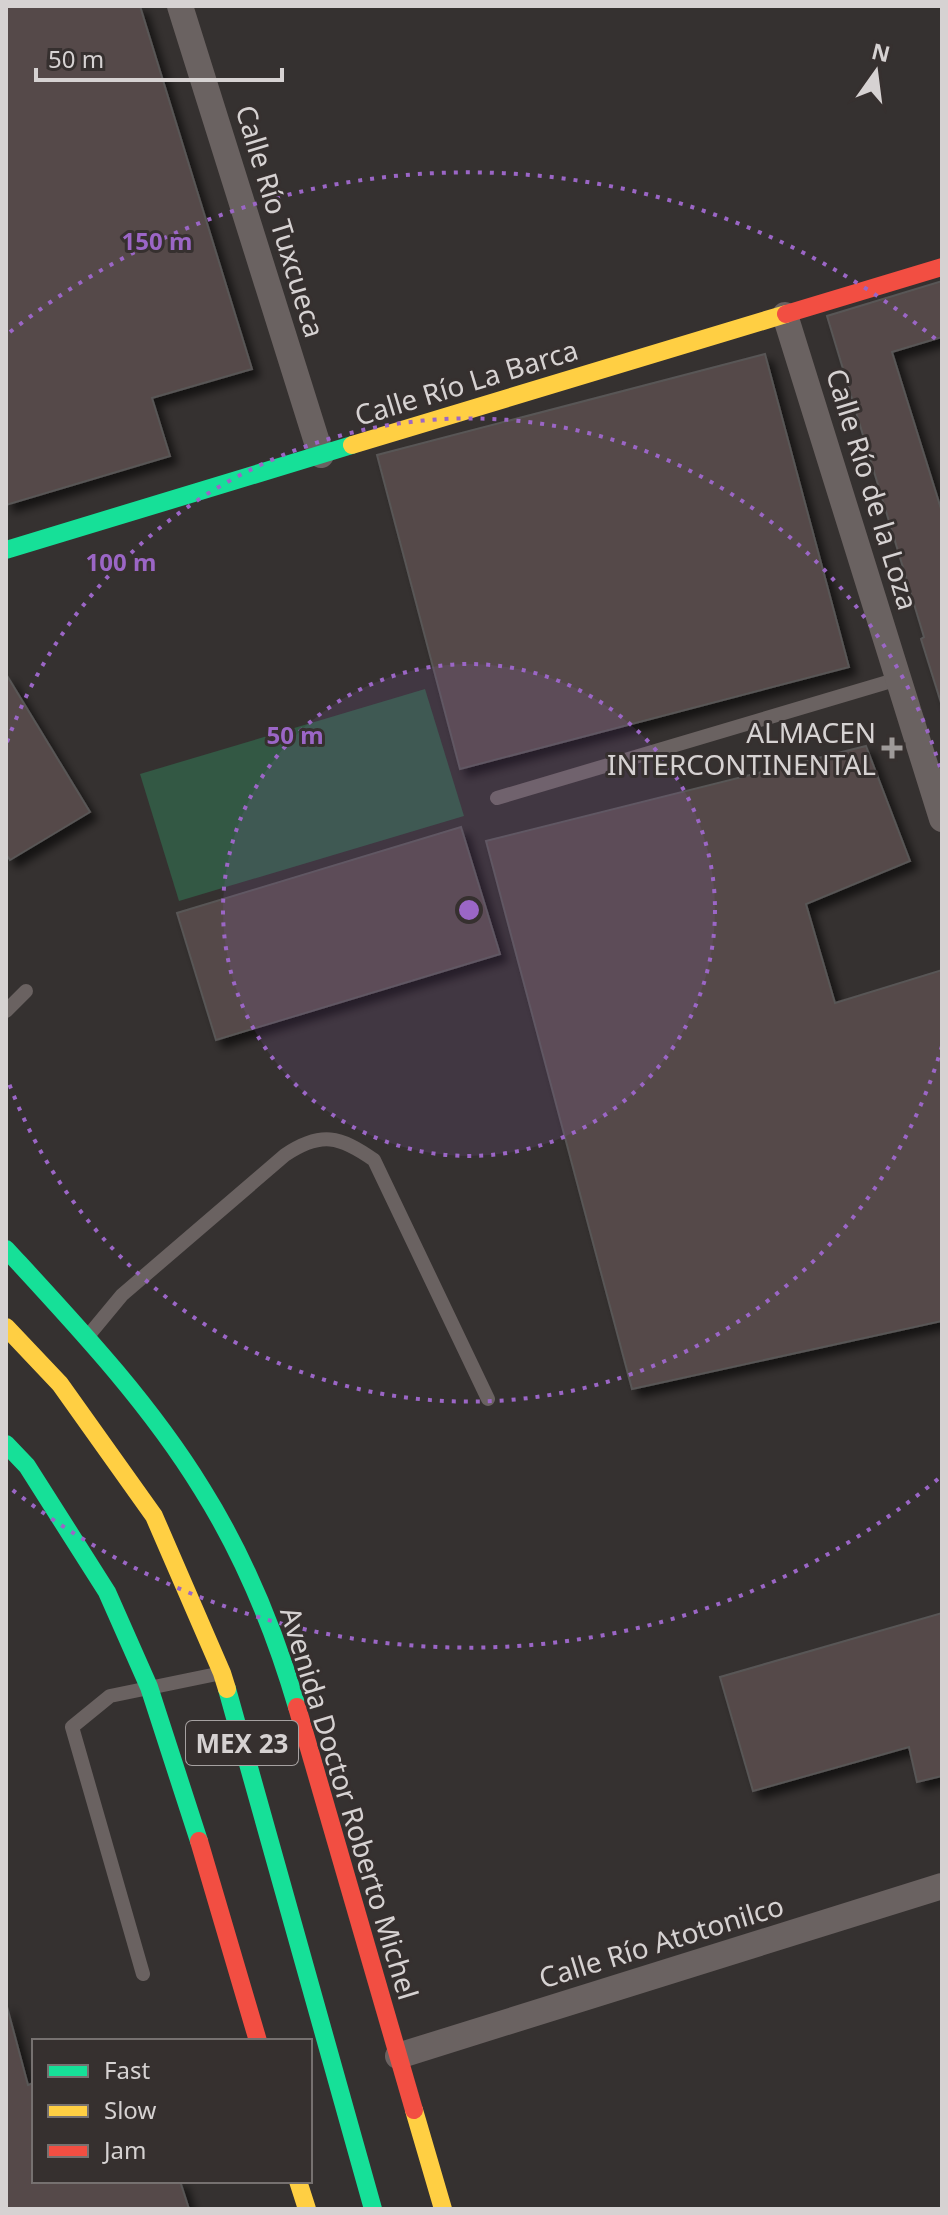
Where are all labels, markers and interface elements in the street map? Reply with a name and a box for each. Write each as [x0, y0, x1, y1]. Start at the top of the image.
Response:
scale bar [36, 32, 282, 82]
north arrow [836, 32, 916, 112]
text: N [869, 35, 893, 68]
text: 50 m [48, 42, 104, 75]
street label: Calle Río Tuxcueca [228, 100, 334, 342]
text: 150 m [122, 224, 192, 257]
street label: Calle Río La Barca [350, 330, 582, 434]
street label: Calle Río de la Loza [818, 364, 928, 614]
text: 100 m [86, 545, 156, 578]
place label: ALMACEN INTERCONTINENTAL [607, 713, 876, 783]
text: 50 m [266, 718, 324, 751]
marker: ALMACEN INTERCONTINENTAL [883, 739, 901, 757]
centre of rings [455, 896, 483, 924]
street label: Avenida Doctor Roberto Michel [272, 1602, 428, 2004]
road number: MEX 23 [186, 1721, 298, 1765]
street label: Calle Río Atotonilco [534, 1886, 788, 1996]
legend [32, 2039, 312, 2183]
text: Fast [104, 2053, 150, 2086]
text: Slow [104, 2093, 156, 2126]
text: Jam [102, 2133, 146, 2166]

